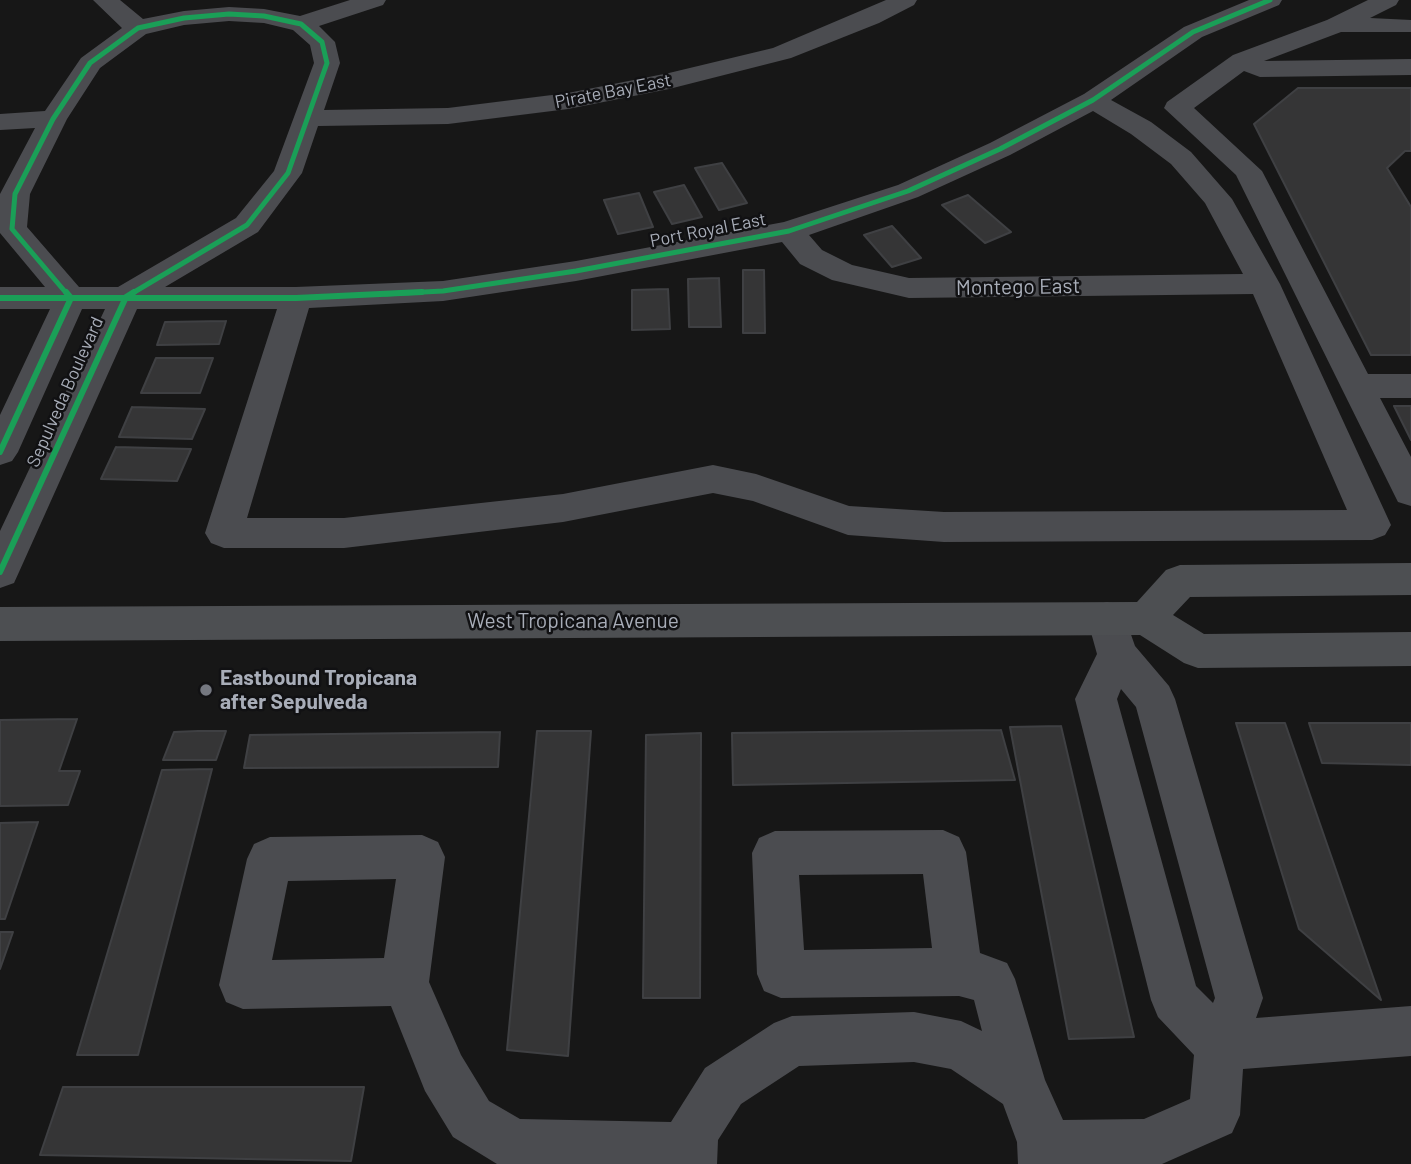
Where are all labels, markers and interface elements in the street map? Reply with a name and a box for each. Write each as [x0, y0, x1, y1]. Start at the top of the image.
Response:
street label: Pirate Bay East [553, 69, 673, 113]
street label: Port Royal East [648, 208, 768, 252]
street label: Montego East [956, 273, 1080, 301]
street label: Sepulveda Boulevard [22, 313, 108, 471]
street label: West Tropicana Avenue [467, 608, 679, 634]
place label: Eastbound Tropicana after Sepulveda [220, 665, 417, 715]
marker: Eastbound Tropicana after Sepulveda [198, 682, 214, 698]

